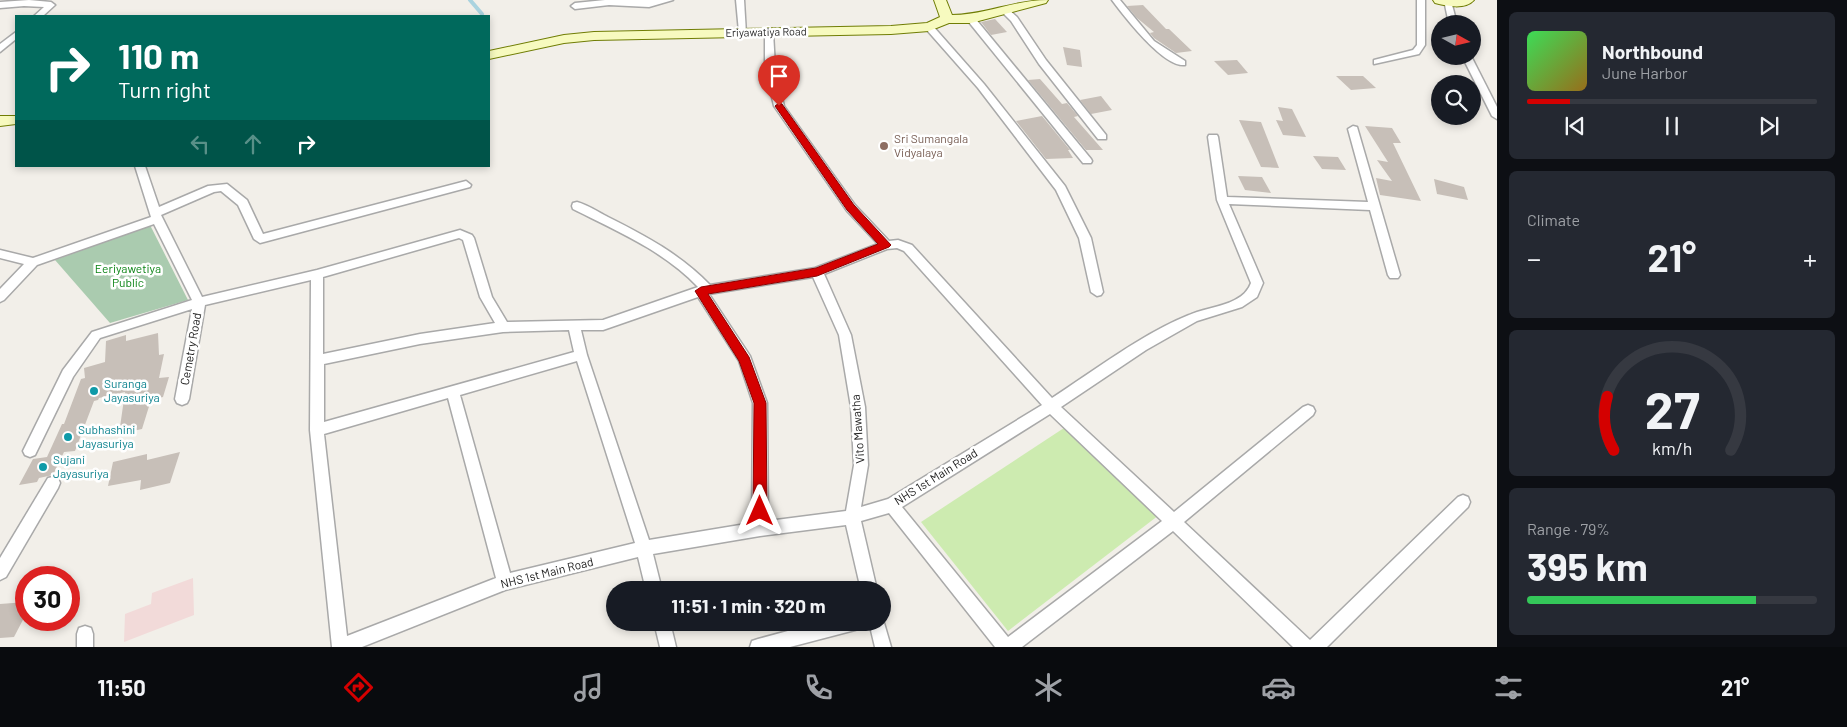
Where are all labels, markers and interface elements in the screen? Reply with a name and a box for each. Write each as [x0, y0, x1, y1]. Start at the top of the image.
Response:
north arrow [1431, 15, 1481, 65]
map controls [1431, 15, 1481, 125]
street label: Eriyawatiya Road [725, 24, 807, 39]
text: 110 m [118, 34, 199, 76]
icon: right [35, 35, 100, 100]
text: Northbound [1602, 40, 1703, 63]
pin [758, 55, 800, 106]
icon: arrive [765, 62, 793, 90]
text: June Harbor [1602, 63, 1688, 82]
button: search [1431, 75, 1481, 125]
text: Turn right [118, 76, 211, 102]
icon: previous [1561, 112, 1589, 140]
icon: pause [1658, 112, 1686, 140]
icon: next [1755, 112, 1783, 140]
icon: left [186, 130, 214, 158]
icon: ahead [239, 130, 267, 158]
icon: right [292, 130, 320, 158]
place label: Sri Sumangala Vidyalaya [894, 131, 968, 159]
marker: Sri Sumangala Vidyalaya [878, 140, 890, 152]
text: Climate [1527, 210, 1580, 229]
text: 21° [1648, 234, 1696, 280]
text: − [1527, 241, 1541, 275]
text: + [1803, 241, 1817, 275]
park label: Eeriyawetiya Public [95, 261, 161, 289]
street label: Cemetry Road [177, 311, 203, 386]
place label: Suranga Jayasuriya [104, 376, 160, 404]
text: 27 [1645, 377, 1700, 439]
marker: Suranga Jayasuriya [88, 385, 100, 397]
street label: Vito Mawatha [848, 394, 866, 464]
place label: Subhashini Jayasuriya [78, 422, 135, 450]
marker: Subhashini Jayasuriya [62, 431, 74, 443]
text: km/h [1652, 437, 1692, 459]
street label: NHS 1st Main Road [891, 445, 980, 507]
place label: Sujani Jayasuriya [53, 452, 109, 480]
marker: Sujani Jayasuriya [37, 461, 49, 473]
position arrow [733, 484, 785, 536]
text: Range · 79% [1527, 519, 1610, 538]
text: 395 km [1527, 543, 1648, 589]
street label: NHS 1st Main Road [499, 554, 595, 590]
speed limit sign: 30 [15, 566, 80, 631]
text: 11:51 · 1 min · 320 m [671, 594, 826, 617]
icon: directions [341, 670, 376, 705]
icon: music [571, 670, 606, 705]
icon: phone [801, 670, 836, 705]
icon: climate [1031, 670, 1066, 705]
icon: car [1261, 670, 1296, 705]
icon: filters [1491, 670, 1526, 705]
text: 11:50 [98, 674, 146, 700]
text: 21° [1721, 674, 1749, 700]

